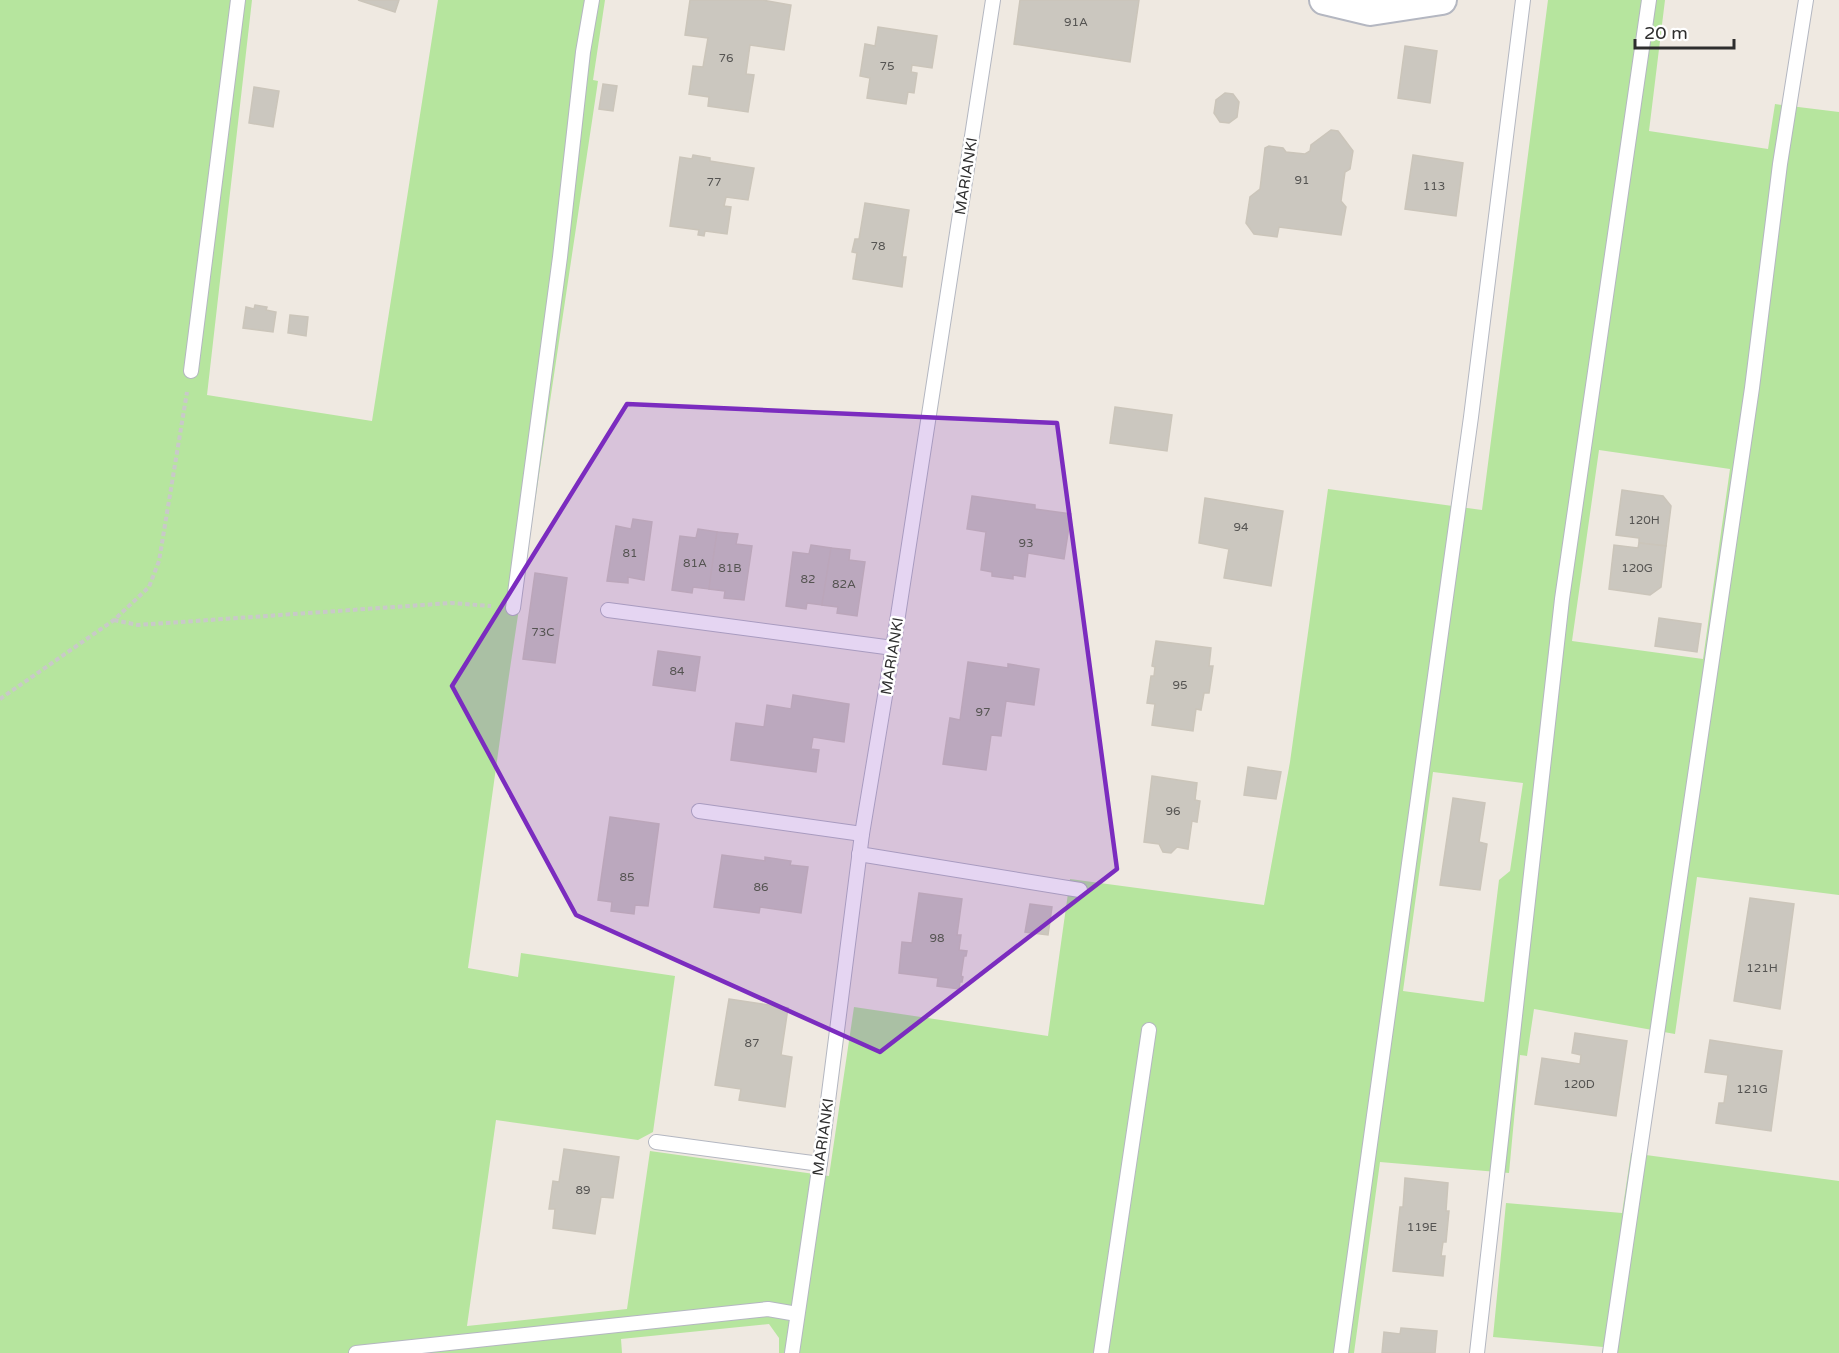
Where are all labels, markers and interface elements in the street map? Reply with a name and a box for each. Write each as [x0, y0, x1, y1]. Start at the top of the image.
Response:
scale bar [1635, 12, 1734, 50]
house number: 91A [1064, 15, 1088, 29]
text: 20 m [1644, 22, 1688, 44]
house number: 76 [718, 51, 734, 65]
house number: 75 [879, 59, 895, 73]
street label: MARIANKI [951, 136, 981, 216]
house number: 91 [1294, 173, 1310, 187]
house number: 77 [706, 175, 722, 189]
house number: 113 [1423, 179, 1445, 193]
house number: 78 [870, 239, 886, 253]
house number: 120H [1628, 513, 1660, 527]
house number: 94 [1233, 520, 1249, 534]
house number: 93 [1018, 536, 1034, 550]
house number: 81 [622, 546, 638, 560]
house number: 81A [683, 556, 707, 570]
house number: 81B [718, 561, 742, 575]
house number: 120G [1621, 561, 1653, 575]
house number: 82 [800, 572, 816, 586]
house number: 82A [832, 577, 856, 591]
street label: MARIANKI [877, 616, 907, 696]
house number: 73C [531, 625, 555, 639]
house number: 84 [669, 664, 685, 678]
house number: 95 [1172, 678, 1188, 692]
house number: 97 [975, 705, 991, 719]
house number: 96 [1165, 804, 1181, 818]
house number: 85 [619, 870, 635, 884]
house number: 86 [753, 880, 769, 894]
house number: 98 [929, 931, 945, 945]
house number: 121H [1746, 961, 1778, 975]
house number: 87 [744, 1036, 760, 1050]
house number: 120D [1563, 1077, 1595, 1091]
house number: 121G [1736, 1082, 1768, 1096]
street label: MARIANKI [809, 1097, 837, 1177]
house number: 89 [575, 1183, 591, 1197]
house number: 119E [1407, 1220, 1437, 1234]

